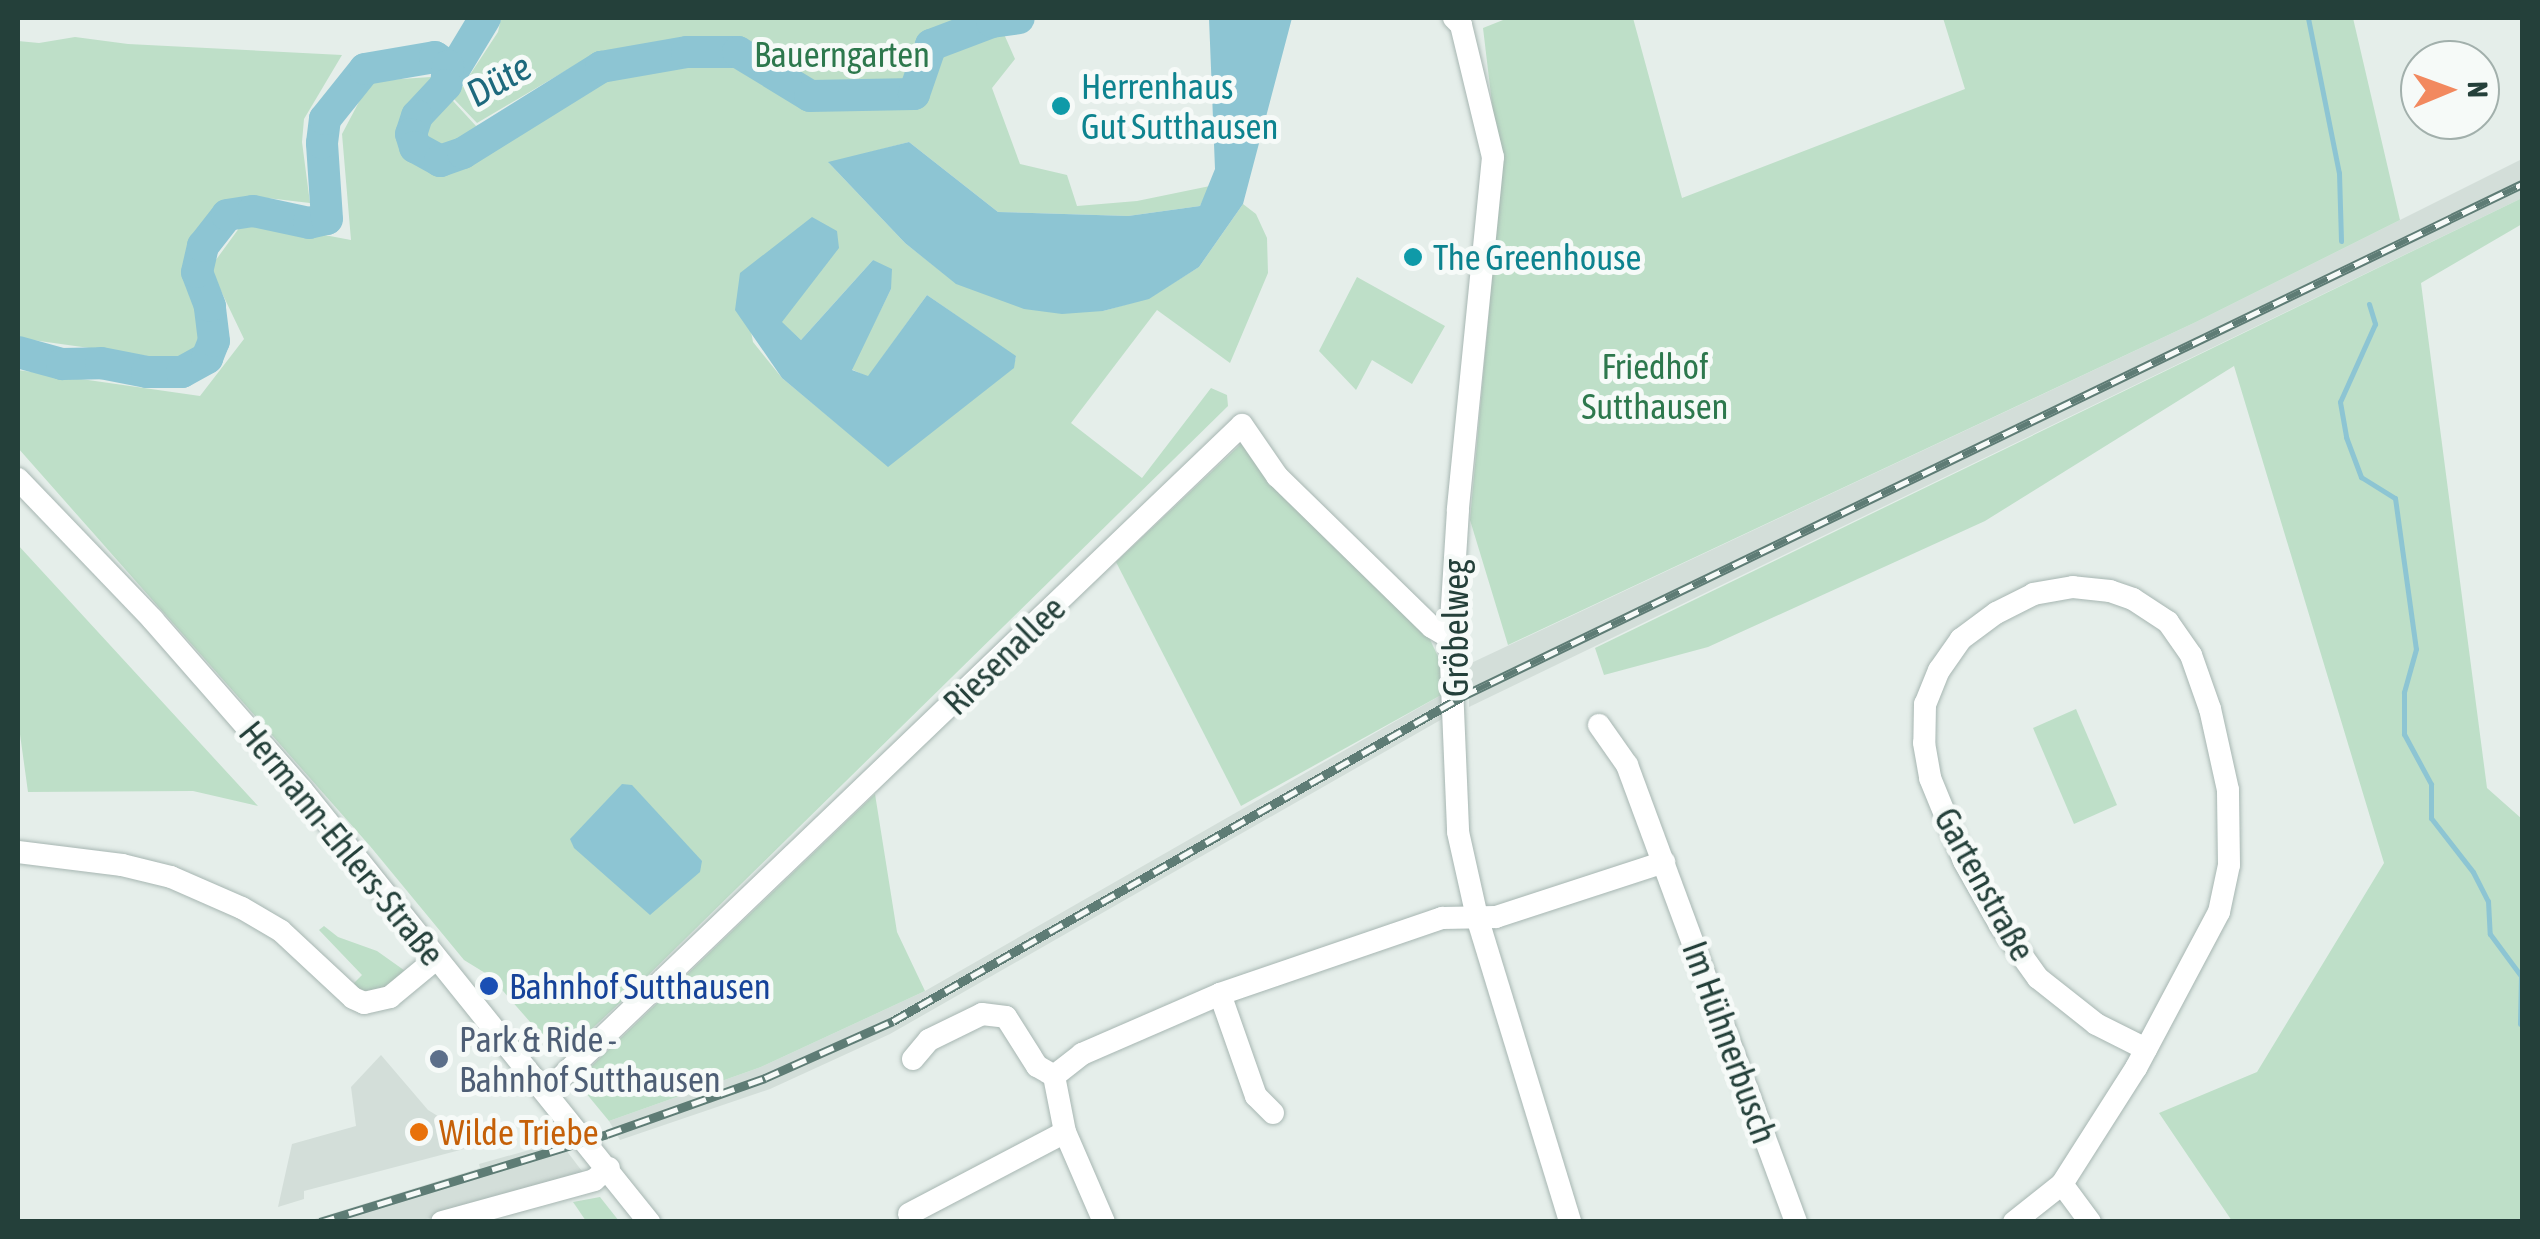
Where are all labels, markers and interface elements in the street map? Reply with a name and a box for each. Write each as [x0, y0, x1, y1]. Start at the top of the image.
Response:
park label: Bauerngarten [754, 33, 930, 75]
north arrow [2400, 40, 2500, 140]
water label: Düte [458, 43, 540, 117]
place label: Herrenhaus Gut Sutthausen [1081, 65, 1278, 147]
text: N [2462, 81, 2494, 98]
marker: Herrenhaus Gut Sutthausen [1050, 95, 1072, 117]
place label: The Greenhouse [1433, 236, 1641, 278]
marker: The Greenhouse [1402, 246, 1424, 268]
park label: Friedhof Sutthausen [1581, 345, 1729, 427]
street label: Gröbelweg [1434, 559, 1476, 697]
street label: Riesenallee [934, 587, 1074, 723]
street label: Hermann-Ehlers-Straße [231, 712, 453, 974]
street label: Gartenstraße [1926, 800, 2044, 968]
street label: Im Hühnerbusch [1674, 935, 1786, 1149]
place label: Bahnhof Sutthausen [509, 965, 771, 1007]
marker: Bahnhof Sutthausen [478, 975, 500, 997]
place label: Park & Ride - Bahnhof Sutthausen [459, 1018, 721, 1100]
marker: Park & Ride - Bahnhof Sutthausen [428, 1048, 450, 1070]
place label: Wilde Triebe [439, 1111, 599, 1153]
marker: Wilde Triebe [408, 1121, 430, 1143]

